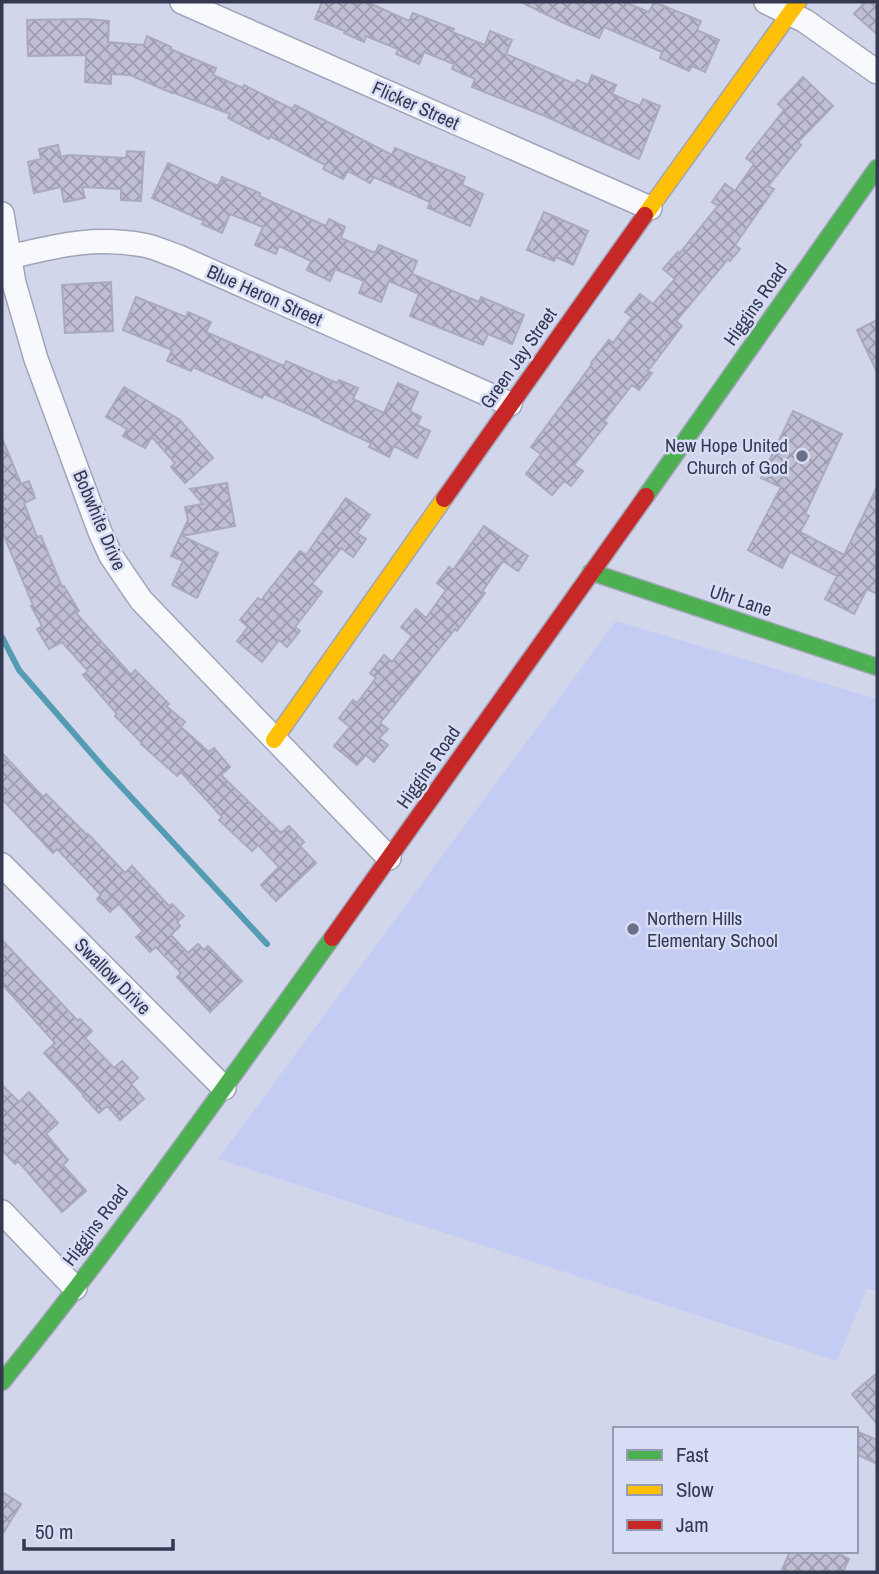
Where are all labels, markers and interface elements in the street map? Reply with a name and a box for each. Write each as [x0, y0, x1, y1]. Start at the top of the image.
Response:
street label: Flicker Street [368, 74, 464, 136]
street label: Blue Heron Street [203, 258, 327, 332]
street label: Higgins Road [717, 258, 793, 350]
street label: Green Jay Street [474, 302, 563, 414]
place label: New Hope United Church of God [665, 432, 788, 480]
marker: New Hope United Church of God [794, 448, 810, 464]
street label: Bobwhite Drive [67, 466, 133, 574]
street label: Uhr Lane [707, 578, 775, 622]
street label: Higgins Road [390, 721, 466, 813]
place label: Northern Hills Elementary School [647, 905, 778, 953]
marker: Northern Hills Elementary School [625, 921, 641, 937]
street label: Swallow Drive [69, 932, 157, 1020]
street label: Higgins Road [56, 1179, 134, 1271]
legend [613, 1427, 858, 1553]
text: Fast [676, 1440, 709, 1469]
text: Slow [676, 1475, 714, 1504]
scale bar [24, 1508, 173, 1552]
text: Jam [676, 1510, 709, 1539]
text: 50 m [35, 1517, 73, 1546]

